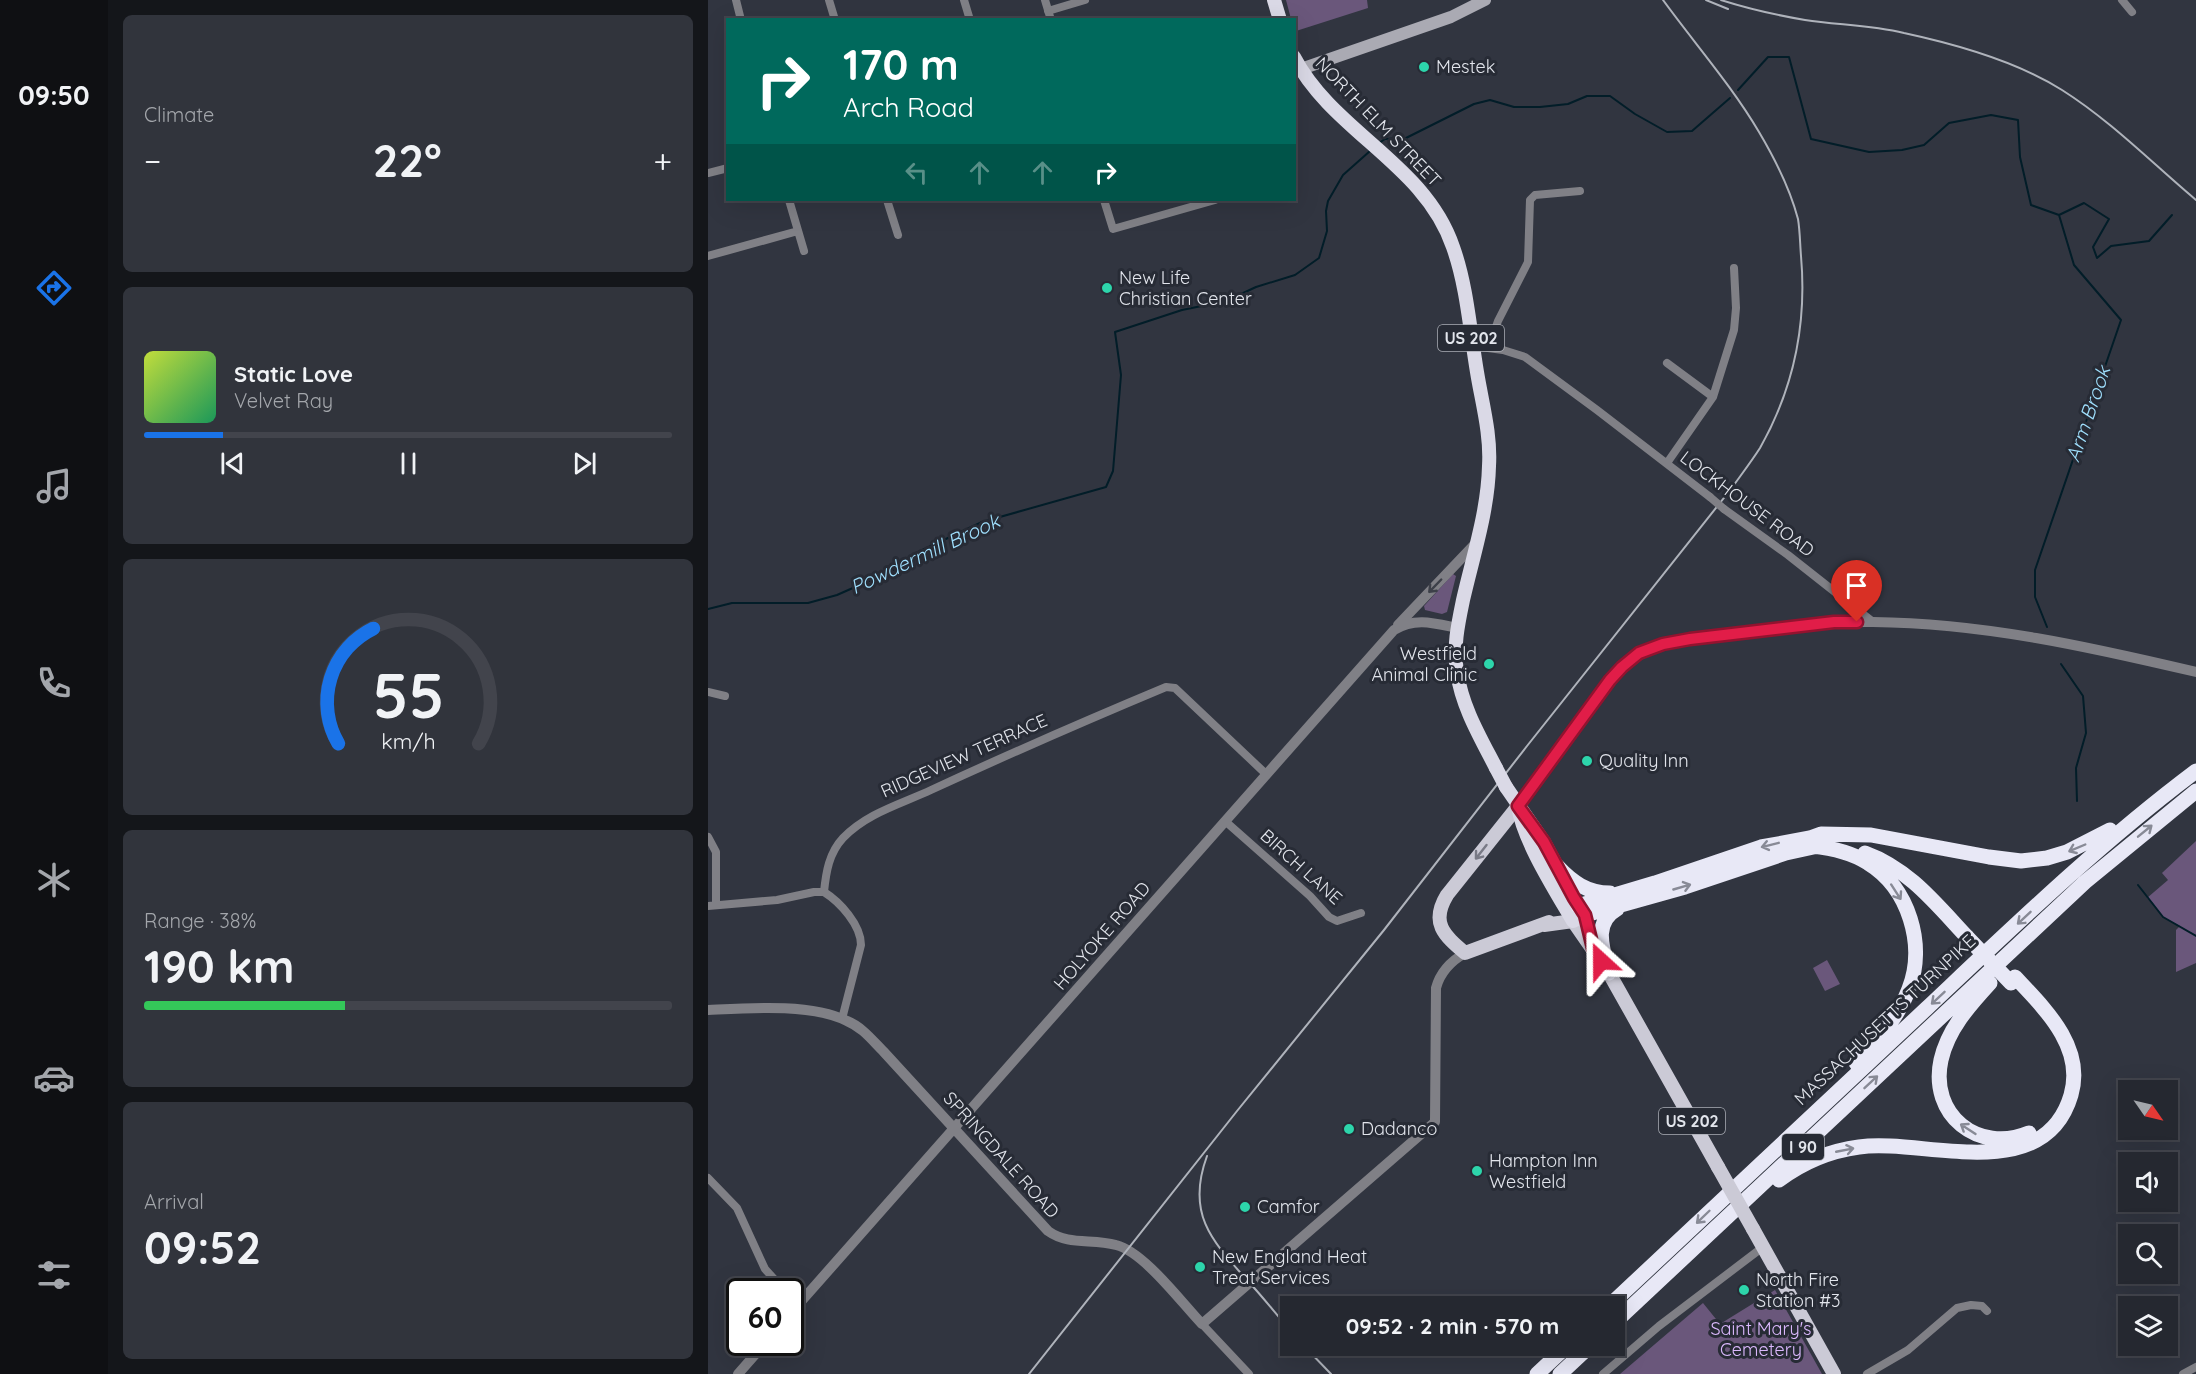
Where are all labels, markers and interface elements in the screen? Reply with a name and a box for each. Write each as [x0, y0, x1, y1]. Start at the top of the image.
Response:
text: 170 m [843, 38, 959, 91]
icon: right [744, 42, 822, 120]
street label: NORTH ELM STREET [1311, 52, 1446, 191]
place label: Mestek [1436, 55, 1495, 78]
marker: Mestek [1417, 60, 1431, 74]
text: 09:50 [18, 78, 90, 112]
text: Arch Road [843, 90, 974, 124]
text: Climate [144, 102, 214, 127]
text: 22° [373, 132, 442, 188]
text: − [144, 140, 161, 181]
text: + [653, 140, 672, 181]
icon: left [900, 156, 933, 189]
icon: ahead [963, 156, 996, 189]
icon: ahead [1026, 156, 1059, 189]
icon: right [1089, 156, 1122, 189]
place label: New Life Christian Center [1119, 266, 1252, 310]
icon: directions [33, 267, 75, 309]
marker: New Life Christian Center [1100, 281, 1114, 295]
road number: US 202 [1438, 325, 1504, 351]
text: Static Love [234, 360, 353, 388]
water label: Arm Brook [2060, 361, 2116, 465]
text: Velvet Ray [234, 388, 333, 413]
street label: LOCKHOUSE ROAD [1676, 446, 1819, 562]
icon: previous [216, 447, 249, 480]
icon: pause [392, 447, 425, 480]
icon: next [568, 447, 601, 480]
icon: music [33, 465, 75, 507]
water label: Powdermill Brook [846, 507, 1006, 599]
pin [1831, 560, 1882, 622]
icon: arrive [1840, 569, 1873, 602]
one-way arrow [1427, 578, 1442, 593]
place label: Westfield Animal Clinic [1371, 642, 1477, 686]
text: 55 [372, 656, 444, 734]
marker: Westfield Animal Clinic [1482, 657, 1496, 671]
icon: phone [33, 662, 75, 704]
street label: RIDGEVIEW TERRACE [877, 708, 1051, 803]
text: km/h [381, 728, 435, 754]
place label: Quality Inn [1599, 749, 1689, 772]
marker: Quality Inn [1580, 754, 1594, 768]
street label: BIRCH LANE [1256, 824, 1347, 909]
one-way arrow [2137, 824, 2153, 837]
one-way arrow [1761, 839, 1780, 851]
one-way arrow [2068, 843, 2086, 854]
one-way arrow [1475, 844, 1488, 860]
icon: climate [33, 859, 75, 901]
street label: HOLYOKE ROAD [1048, 877, 1155, 995]
one-way arrow [1672, 881, 1691, 893]
one-way arrow [1891, 883, 1903, 900]
text: Range · 38% [144, 908, 256, 933]
one-way arrow [2016, 911, 2031, 925]
position arrow [1569, 929, 1633, 993]
street label: MASSACHUSETTS TURNPIKE [1789, 929, 1980, 1110]
text: 190 km [144, 938, 294, 994]
one-way arrow [1930, 991, 1945, 1005]
icon: car [33, 1057, 75, 1099]
one-way arrow [1864, 1075, 1879, 1089]
north arrow [2118, 1080, 2178, 1140]
map controls [2118, 1080, 2178, 1356]
street label: SPRINGDALE ROAD [938, 1087, 1064, 1223]
road number: US 202 [1659, 1108, 1725, 1134]
place label: Dadanco [1361, 1117, 1437, 1140]
marker: Dadanco [1342, 1122, 1356, 1136]
one-way arrow [1960, 1123, 1977, 1135]
road number: I 90 [1782, 1134, 1824, 1160]
one-way arrow [1835, 1144, 1855, 1155]
place label: Hampton Inn Westfield [1489, 1149, 1598, 1193]
button: sound [2118, 1152, 2178, 1212]
marker: Hampton Inn Westfield [1470, 1164, 1484, 1178]
text: Arrival [144, 1189, 204, 1214]
place label: Camfor [1257, 1195, 1320, 1218]
marker: Camfor [1238, 1200, 1252, 1214]
one-way arrow [1695, 1210, 1710, 1224]
text: 09:52 [144, 1219, 261, 1275]
button: search [2118, 1224, 2178, 1284]
place label: New England Heat Treat Services [1212, 1245, 1367, 1289]
icon: filters [33, 1254, 75, 1296]
marker: New England Heat Treat Services [1193, 1260, 1207, 1274]
place label: North Fire Station #3 [1756, 1268, 1840, 1312]
speed limit sign: 60 [726, 1278, 804, 1356]
marker: North Fire Station #3 [1737, 1283, 1751, 1297]
button: layers [2118, 1296, 2178, 1356]
text: 09:52 · 2 min · 570 m [1346, 1312, 1559, 1340]
park label: Saint Mary's Cemetery [1710, 1317, 1812, 1361]

